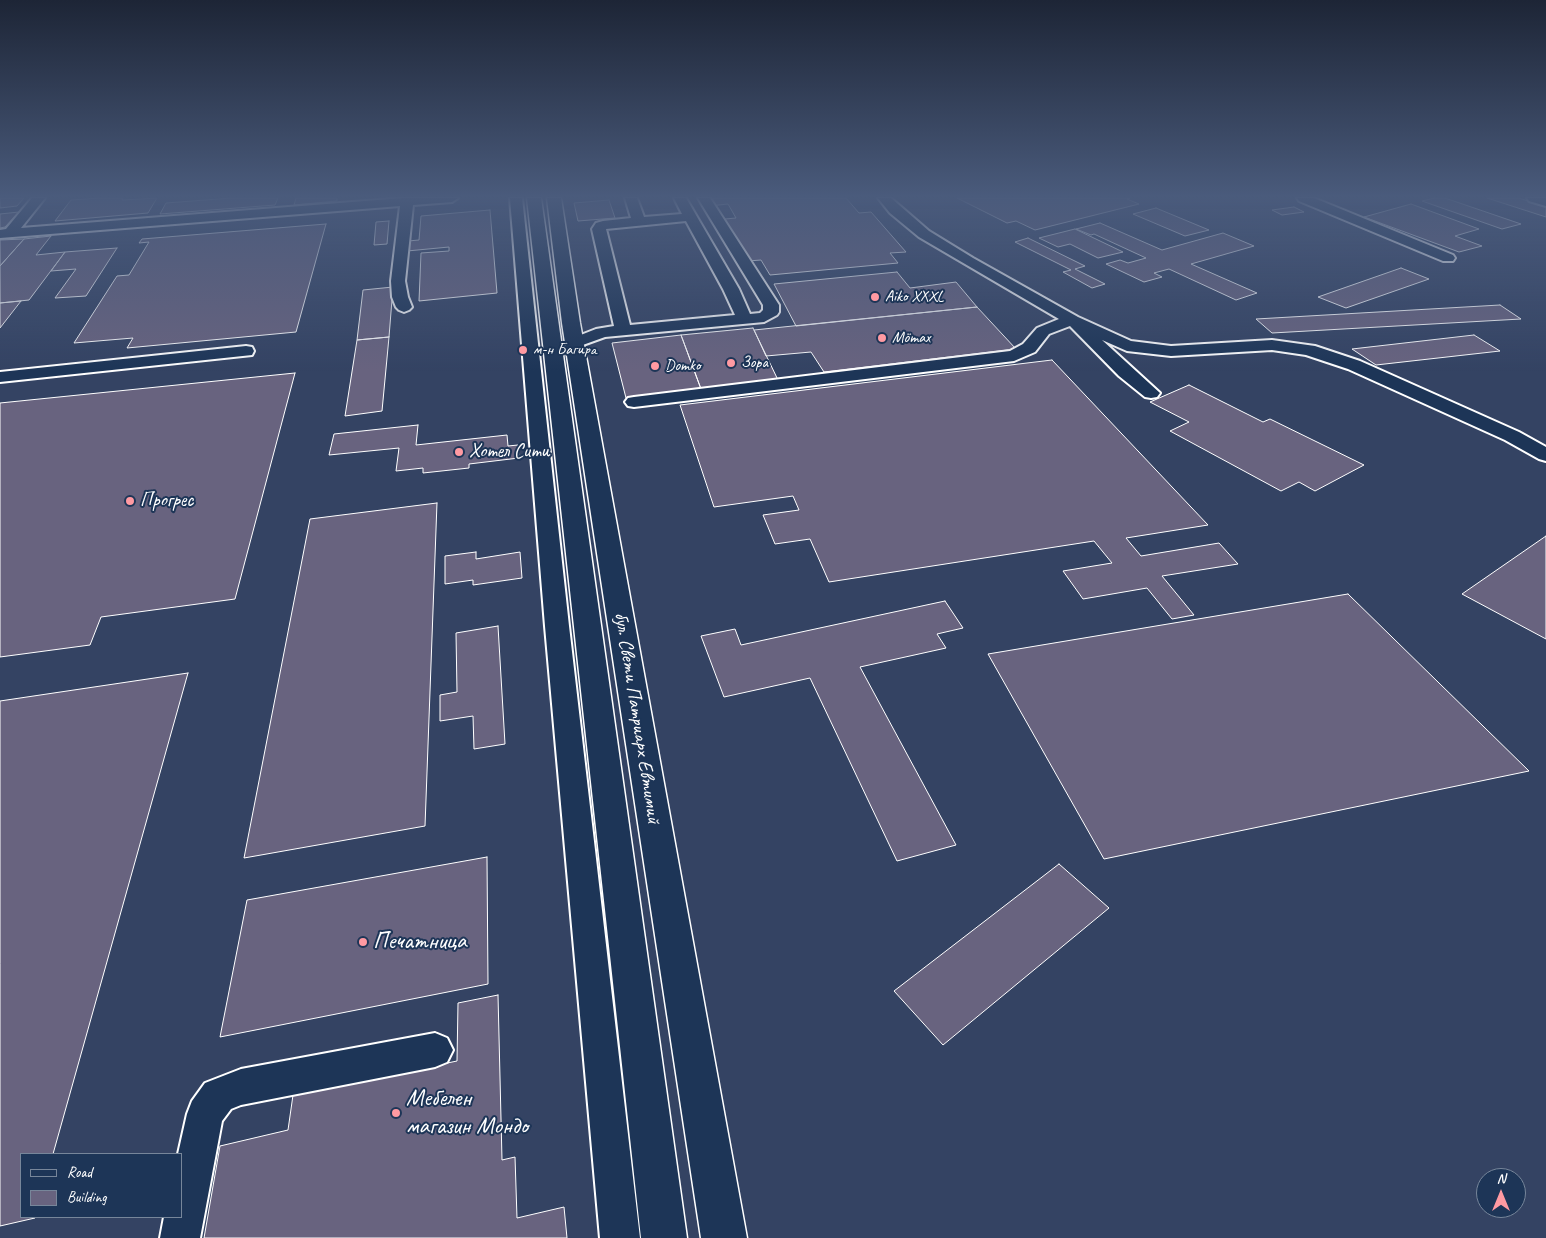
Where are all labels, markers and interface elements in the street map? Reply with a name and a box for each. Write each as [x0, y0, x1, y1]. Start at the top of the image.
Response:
place label: Aiko XXXL [885, 287, 944, 307]
marker: Aiko XXXL [869, 291, 881, 303]
place label: Mömax [892, 328, 931, 348]
marker: Mömax [876, 332, 888, 344]
place label: м-н Багира [533, 340, 596, 360]
marker: м-н Багира [517, 344, 529, 356]
place label: Зора [741, 353, 768, 373]
place label: Domko [665, 356, 701, 376]
marker: Зора [725, 357, 737, 369]
marker: Domko [649, 360, 661, 372]
place label: Хотел Сити [469, 440, 549, 464]
marker: Хотел Сити [453, 446, 465, 458]
place label: Прогрес [140, 489, 193, 513]
marker: Прогрес [124, 495, 136, 507]
street label: бул. Свети Патриарх Евтимий [608, 611, 666, 825]
place label: Печатница [373, 928, 466, 956]
marker: Печатница [357, 936, 369, 948]
place label: Мебелен магазин Мондо [406, 1085, 528, 1141]
marker: Мебелен магазин Мондо [390, 1107, 402, 1119]
legend [20, 1153, 182, 1218]
text: Road [67, 1163, 92, 1182]
north arrow [1476, 1168, 1526, 1218]
text: N [1497, 1170, 1505, 1187]
text: Building [67, 1188, 106, 1207]

